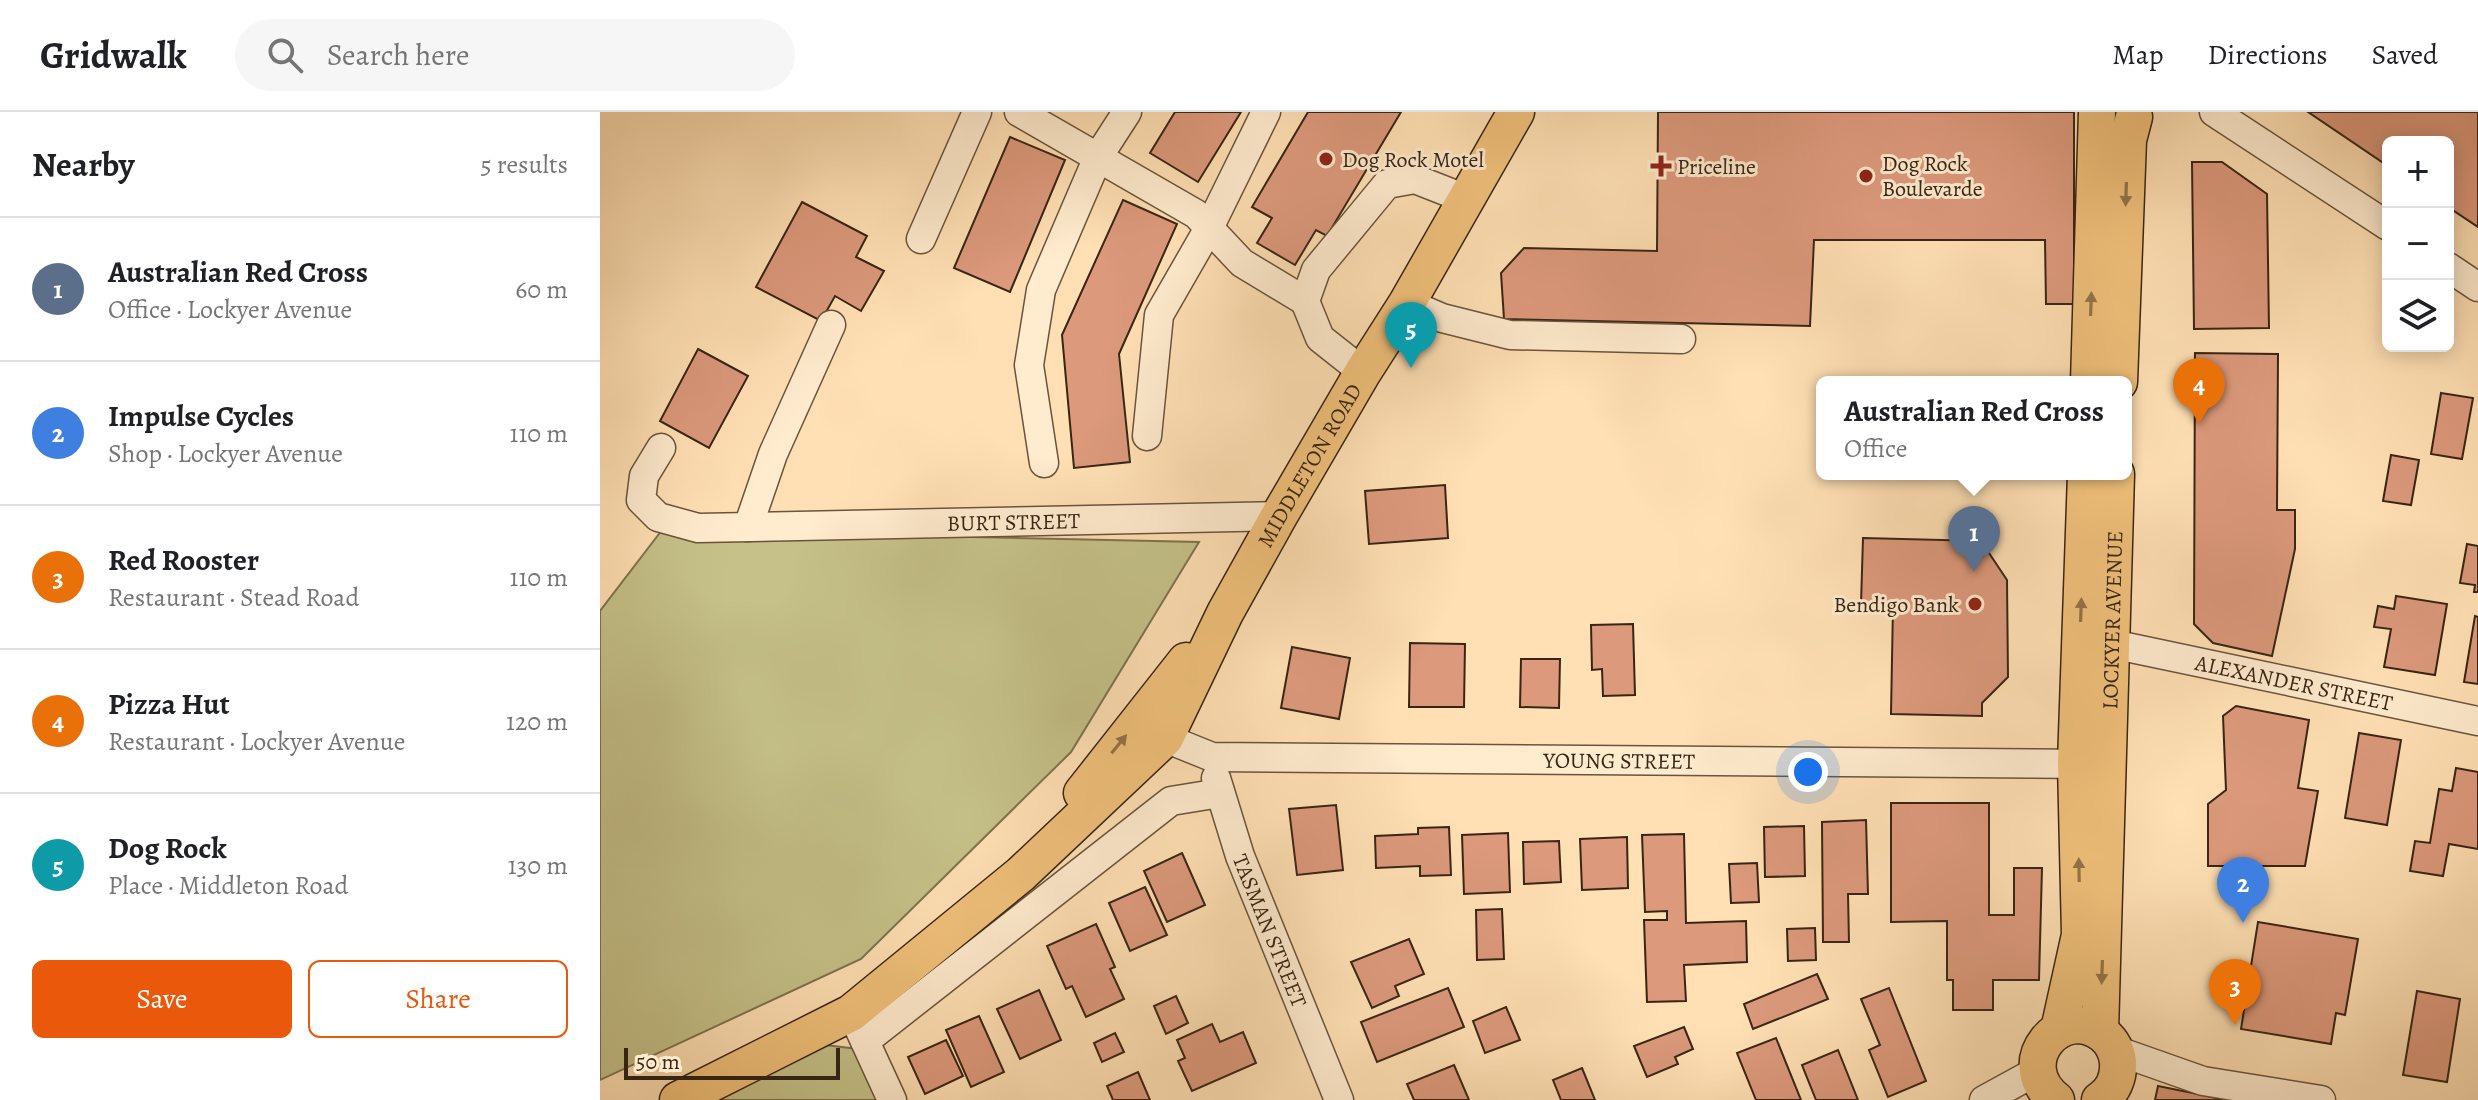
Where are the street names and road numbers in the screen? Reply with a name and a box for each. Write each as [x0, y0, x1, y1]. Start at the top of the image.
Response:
street label: MIDDLETON ROAD [1250, 378, 1369, 553]
street label: BURT STREET [947, 506, 1080, 539]
street label: LOCKYER AVENUE [2095, 530, 2130, 710]
street label: ALEXANDER STREET [2191, 648, 2395, 719]
street label: YOUNG STREET [1542, 746, 1695, 777]
street label: TASMAN STREET [1225, 850, 1314, 1012]

